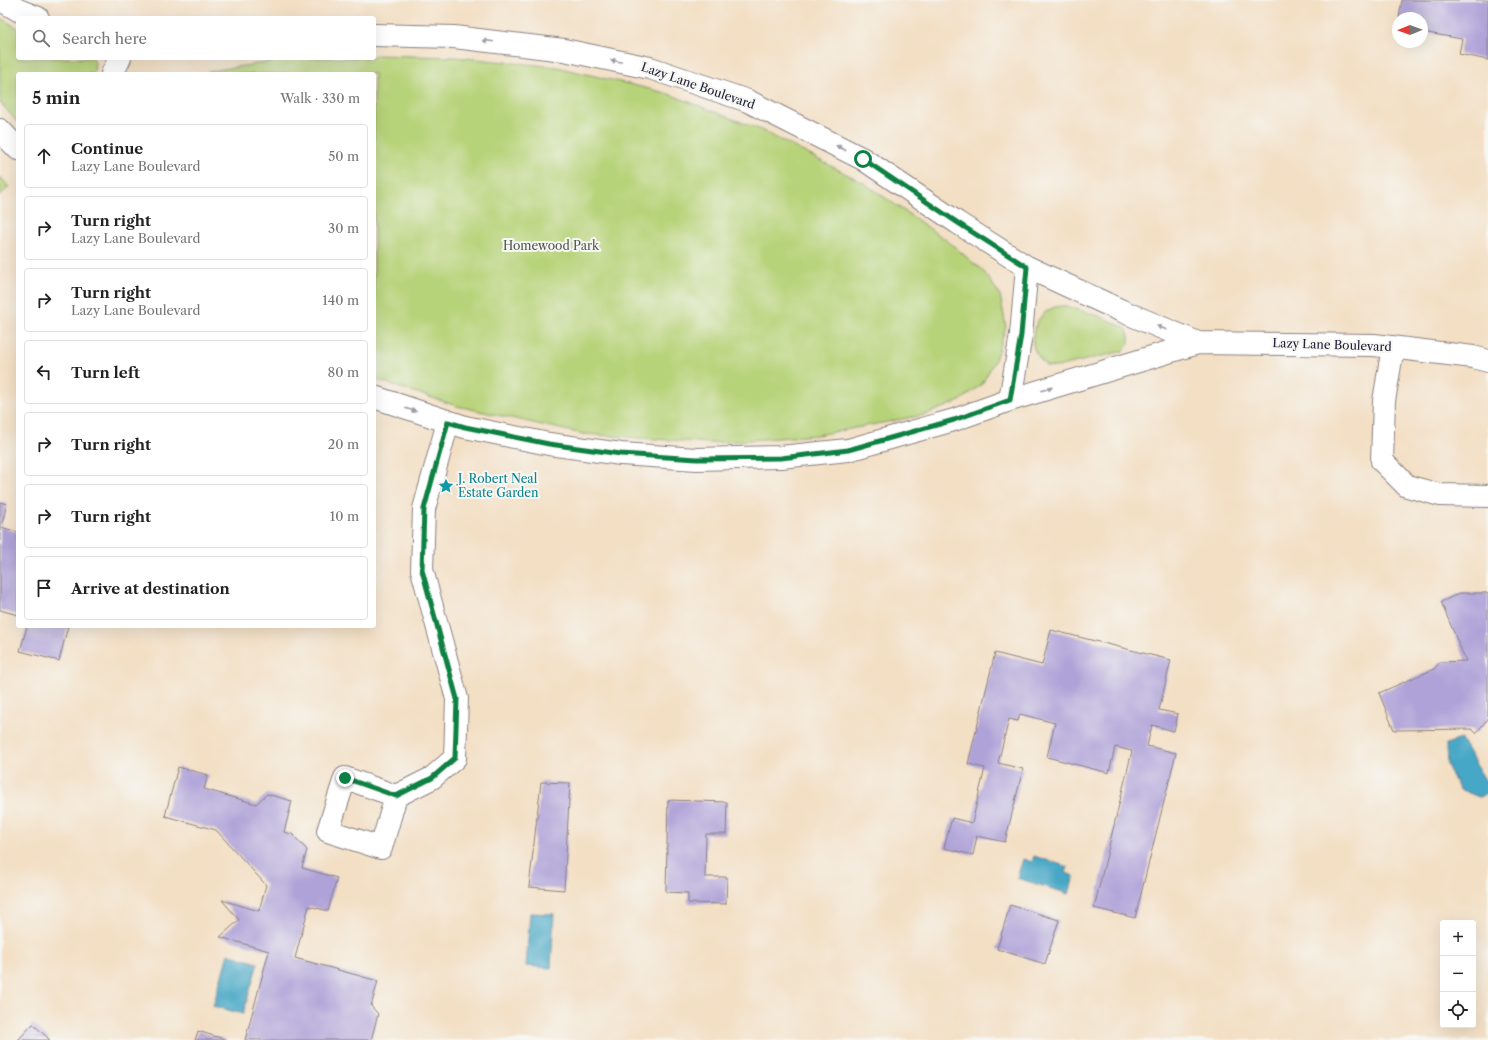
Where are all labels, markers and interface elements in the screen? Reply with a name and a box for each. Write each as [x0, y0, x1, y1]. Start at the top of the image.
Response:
north arrow [1392, 12, 1428, 48]
search box [16, 16, 376, 60]
icon: search [30, 27, 52, 49]
text: Search here [62, 29, 147, 48]
one-way arrow [482, 37, 494, 44]
one-way arrow [610, 57, 622, 63]
street label: Lazy Lane Boulevard [639, 59, 758, 112]
text: 5 min [32, 88, 80, 108]
text: Walk · 330 m [280, 90, 360, 106]
text: Continue [71, 139, 143, 158]
icon: ahead [33, 145, 55, 167]
one-way arrow [835, 145, 847, 151]
text: 50 m [328, 148, 359, 164]
route start [854, 150, 872, 168]
text: Lazy Lane Boulevard [71, 158, 200, 174]
text: Turn right [71, 211, 151, 230]
icon: right [33, 217, 55, 239]
text: 30 m [328, 220, 359, 236]
text: Lazy Lane Boulevard [71, 230, 200, 246]
park label: Homewood Park [503, 238, 600, 253]
text: Turn right [71, 283, 151, 302]
icon: right [33, 289, 55, 311]
text: 140 m [322, 292, 359, 308]
text: Lazy Lane Boulevard [71, 302, 200, 318]
one-way arrow [1157, 325, 1168, 331]
street label: Lazy Lane Boulevard [1272, 335, 1393, 354]
icon: left [33, 361, 55, 383]
text: Turn left [71, 363, 140, 382]
text: 80 m [327, 364, 359, 380]
one-way arrow [1042, 386, 1054, 392]
one-way arrow [405, 407, 417, 413]
icon: right [33, 433, 55, 455]
text: Turn right [71, 435, 151, 454]
text: 20 m [328, 436, 359, 452]
place label: J. Robert Neal Estate Garden [456, 471, 539, 500]
place icon: J. Robert Neal Estate Garden [437, 477, 455, 495]
icon: right [33, 505, 55, 527]
text: Turn right [71, 507, 151, 526]
text: 10 m [330, 508, 359, 524]
icon: arrive [33, 577, 55, 599]
text: Arrive at destination [71, 579, 230, 598]
route end [336, 769, 354, 787]
map controls [1440, 920, 1476, 1028]
button: + [1440, 920, 1476, 956]
button: − [1440, 956, 1476, 992]
button: locate [1440, 992, 1476, 1028]

